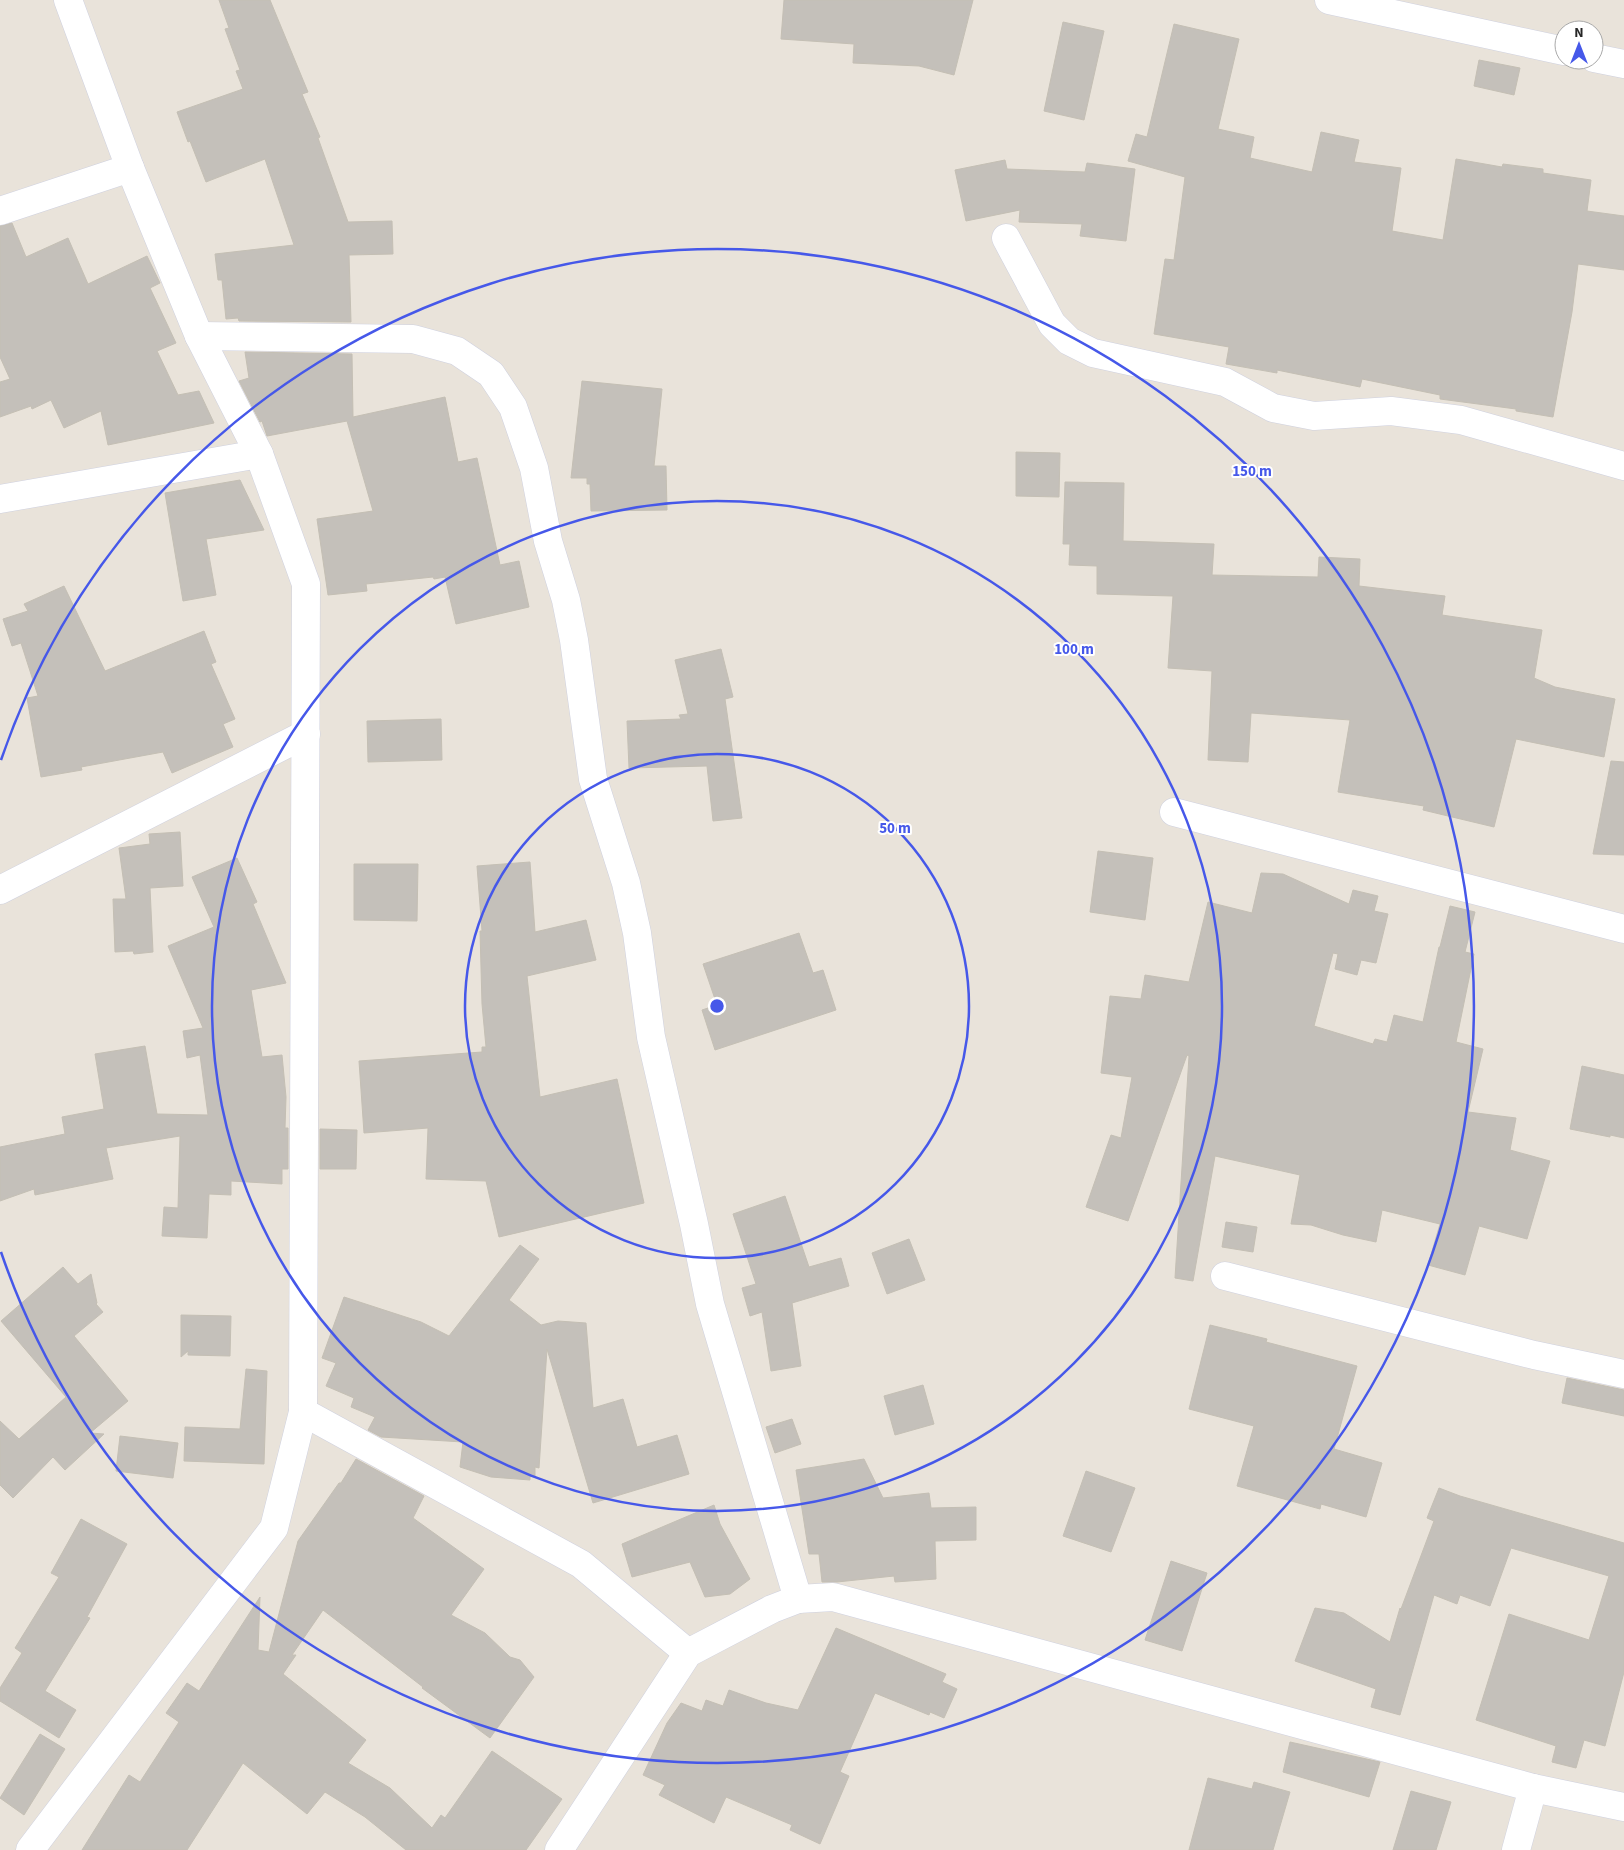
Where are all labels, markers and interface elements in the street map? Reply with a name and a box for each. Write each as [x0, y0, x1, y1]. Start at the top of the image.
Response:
north arrow [1554, 20, 1604, 70]
text: N [1574, 23, 1584, 43]
text: 150 m [1232, 461, 1272, 482]
text: 100 m [1054, 639, 1094, 660]
text: 50 m [879, 818, 911, 839]
centre of rings [708, 997, 726, 1015]

